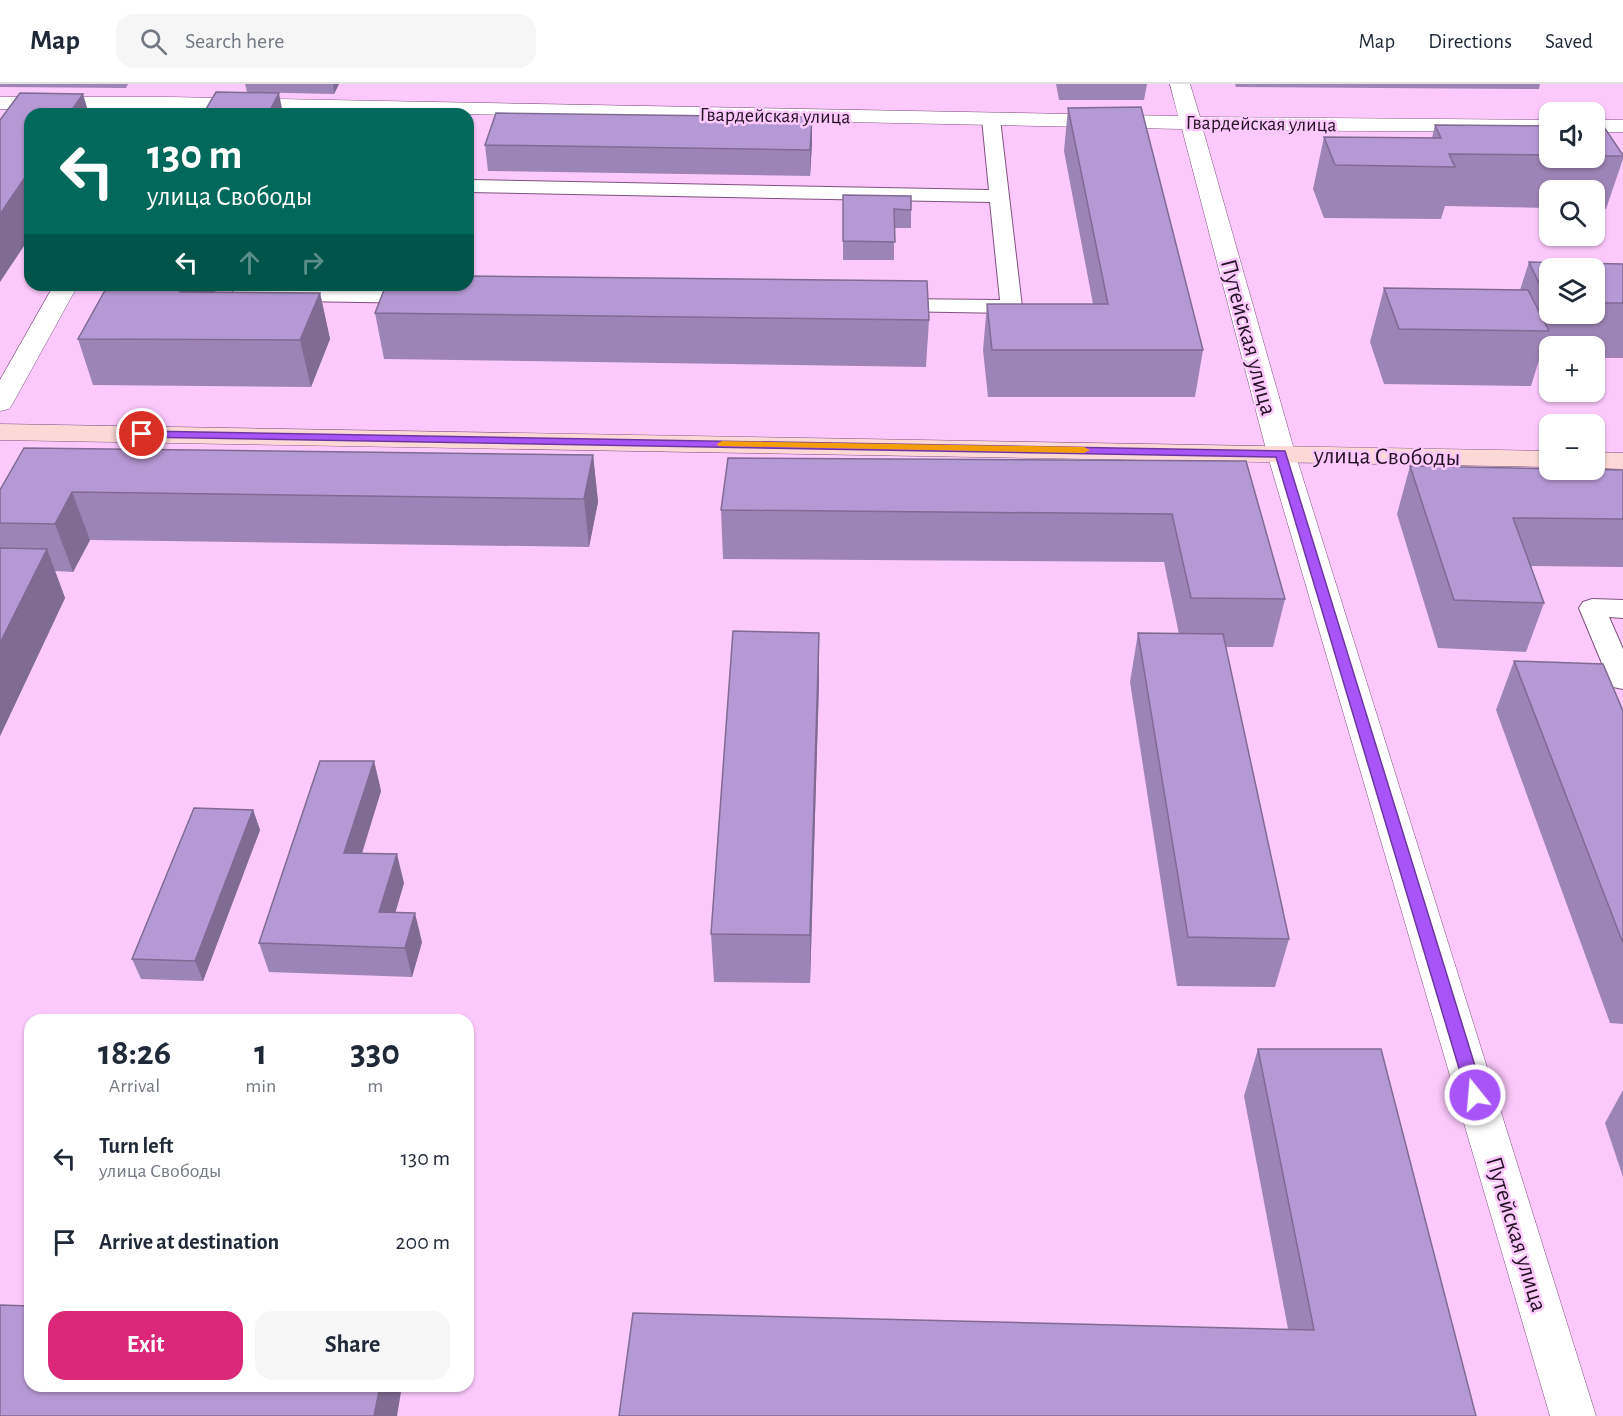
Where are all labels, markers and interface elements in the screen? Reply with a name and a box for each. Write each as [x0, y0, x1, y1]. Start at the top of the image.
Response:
search box [116, 14, 536, 68]
icon: search [137, 25, 170, 58]
text: Map [30, 27, 80, 55]
text: Search here [185, 30, 284, 52]
text: Map [1359, 31, 1395, 52]
text: Directions [1428, 31, 1512, 52]
text: Saved [1545, 31, 1593, 52]
map controls [1539, 102, 1605, 480]
button: sound [1539, 102, 1605, 168]
street label: Гвардейская улица [699, 105, 851, 127]
street label: Гвардейская улица [1185, 113, 1337, 135]
icon: left [48, 132, 126, 210]
text: 130 m [147, 134, 242, 176]
button: search [1539, 180, 1605, 246]
text: улица Свободы [147, 183, 312, 210]
icon: left [170, 246, 203, 279]
icon: ahead [233, 246, 266, 279]
icon: right [296, 246, 329, 279]
street label: Путейская улица [1216, 257, 1280, 418]
button: layers [1539, 258, 1605, 324]
button: + [1539, 336, 1605, 402]
pin [116, 408, 167, 459]
button: − [1539, 414, 1605, 480]
icon: arrive [125, 417, 158, 450]
street label: улица Свободы [1312, 444, 1461, 470]
text: 18:26 [98, 1035, 171, 1071]
text: 1 [254, 1035, 267, 1071]
text: 330 [350, 1035, 400, 1071]
position arrow [1443, 1063, 1507, 1127]
text: Arrival [109, 1076, 160, 1096]
text: min [245, 1076, 276, 1096]
text: m [367, 1076, 383, 1096]
text: Turn left [99, 1135, 173, 1157]
icon: left [48, 1142, 81, 1175]
text: 130 m [401, 1147, 450, 1169]
street label: Путейская улица [1481, 1154, 1551, 1315]
text: улица Свободы [99, 1161, 221, 1181]
icon: arrive [48, 1226, 81, 1259]
text: Arrive at destination [99, 1231, 279, 1253]
text: 200 m [396, 1231, 450, 1253]
button: Exit [48, 1311, 243, 1380]
button: Share [255, 1311, 450, 1380]

